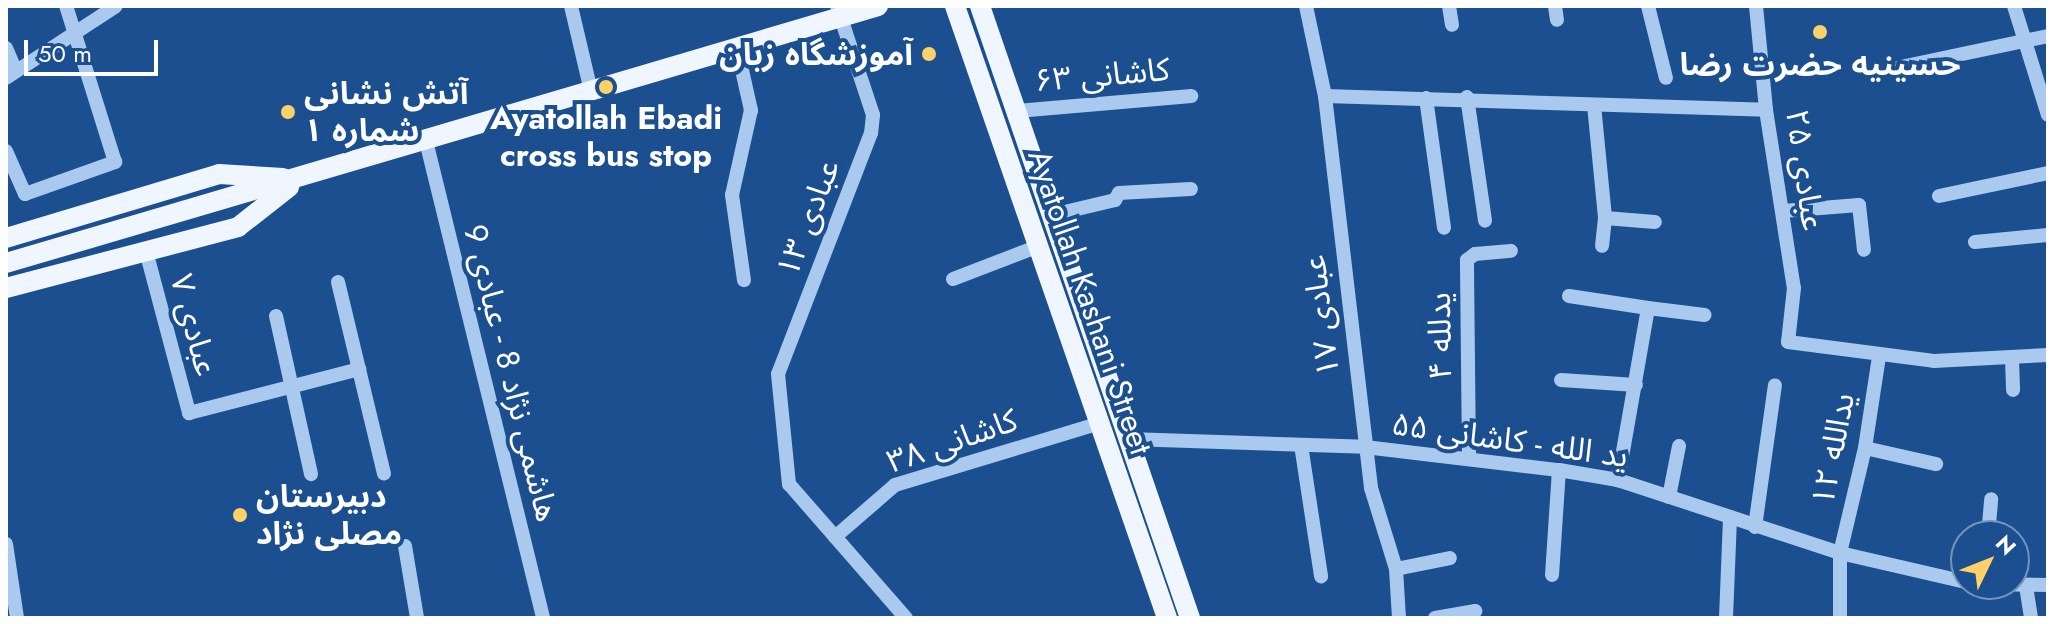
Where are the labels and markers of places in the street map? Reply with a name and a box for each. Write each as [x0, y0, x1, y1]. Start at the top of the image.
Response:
marker: حسینیه حضرت رضا [1811, 23, 1829, 41]
place label: آموزشگاه زبان [719, 35, 913, 73]
marker: آموزشگاه زبان [920, 45, 938, 63]
place label: حسینیه حضرت رضا [1679, 45, 1961, 83]
place label: آتش نشانی شماره ۱ [304, 75, 468, 150]
marker: Ayatollah Ebadi cross bus stop [597, 78, 615, 96]
place label: Ayatollah Ebadi cross bus stop [490, 100, 722, 175]
marker: آتش نشانی شماره ۱ [279, 103, 297, 121]
place label: دبیرستان مصلی نژاد [256, 478, 402, 553]
marker: دبیرستان مصلی نژاد [231, 506, 249, 524]

